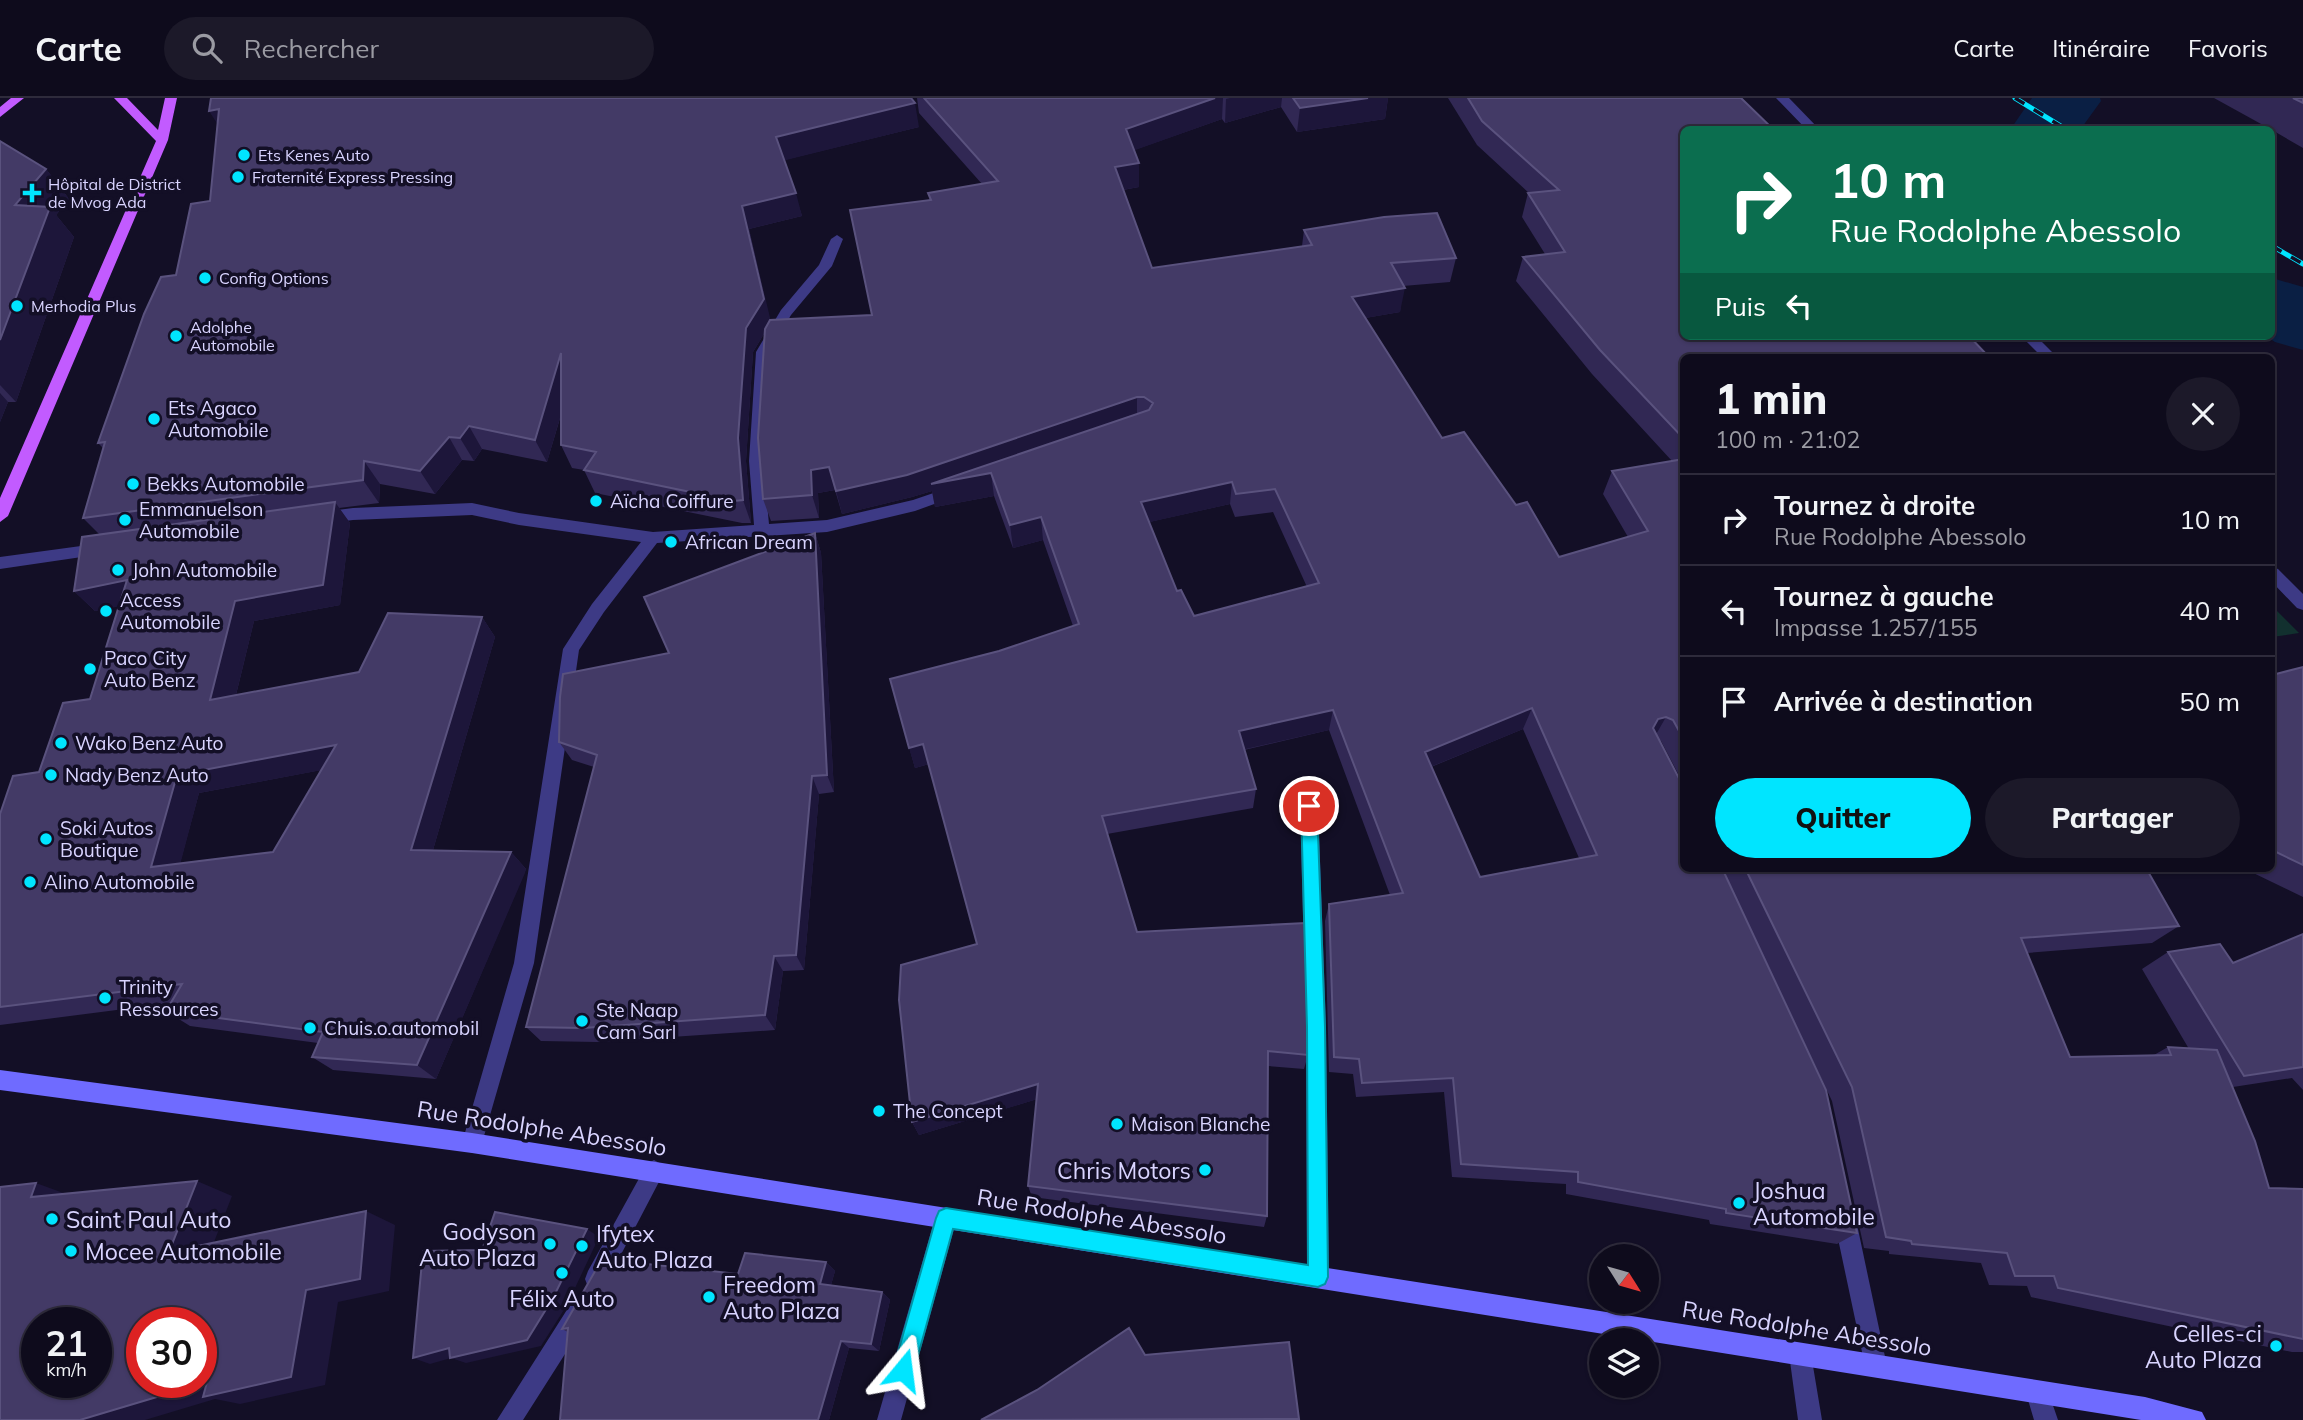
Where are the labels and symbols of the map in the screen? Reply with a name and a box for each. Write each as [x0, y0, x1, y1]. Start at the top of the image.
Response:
place label: Ets Kenes Auto [258, 145, 370, 165]
marker: Ets Kenes Auto [236, 147, 252, 163]
place label: Fraternité Express Pressing [252, 167, 453, 187]
marker: Fraternité Express Pressing [230, 169, 246, 185]
place label: Hôpital de District de Mvog Ada [48, 174, 181, 212]
marker: Hôpital de District de Mvog Ada [22, 183, 42, 203]
place label: Config Options [219, 268, 329, 288]
marker: Config Options [197, 270, 213, 286]
place label: Merhodia Plus [31, 296, 136, 316]
marker: Merhodia Plus [9, 298, 25, 314]
place label: Adolphe Automobile [190, 317, 275, 355]
marker: Adolphe Automobile [168, 328, 184, 344]
place label: Ets Agaco Automobile [168, 396, 269, 442]
marker: Ets Agaco Automobile [146, 411, 162, 427]
place label: Bekks Automobile [147, 472, 305, 496]
marker: Bekks Automobile [125, 476, 141, 492]
place label: Aïcha Coiffure [610, 489, 734, 513]
marker: Aïcha Coiffure [588, 493, 604, 509]
place label: Emmanuelson Automobile [139, 497, 263, 543]
marker: Emmanuelson Automobile [117, 512, 133, 528]
place label: African Dream [685, 530, 813, 554]
marker: African Dream [663, 534, 679, 550]
place label: John Automobile [132, 558, 277, 582]
marker: John Automobile [110, 562, 126, 578]
place label: Access Automobile [120, 588, 221, 634]
marker: Access Automobile [98, 603, 114, 619]
place label: Paco City Auto Benz [104, 646, 196, 692]
marker: Paco City Auto Benz [82, 661, 98, 677]
place label: Wako Benz Auto [75, 731, 223, 755]
marker: Wako Benz Auto [53, 735, 69, 751]
place label: Nady Benz Auto [65, 763, 209, 787]
marker: Nady Benz Auto [43, 767, 59, 783]
pin [1279, 776, 1339, 836]
place label: Soki Autos Boutique [60, 816, 154, 862]
marker: Soki Autos Boutique [38, 831, 54, 847]
place label: Alino Automobile [44, 870, 195, 894]
marker: Alino Automobile [22, 874, 38, 890]
place label: Trinity Ressources [119, 975, 219, 1021]
marker: Trinity Ressources [97, 990, 113, 1006]
place label: Ste Naap Cam Sarl [596, 998, 678, 1044]
marker: Ste Naap Cam Sarl [574, 1013, 590, 1029]
place label: Chuis.o.automobil [324, 1016, 479, 1040]
marker: Chuis.o.automobil [302, 1020, 318, 1036]
street label: Rue Rodolphe Abessolo [415, 1094, 669, 1162]
place label: The Concept [893, 1099, 1003, 1123]
marker: The Concept [871, 1103, 887, 1119]
place label: Maison Blanche [1131, 1112, 1270, 1136]
marker: Maison Blanche [1109, 1116, 1125, 1132]
place label: Chris Motors [1057, 1156, 1191, 1185]
marker: Chris Motors [1197, 1162, 1213, 1178]
place label: Joshua Automobile [1753, 1176, 1875, 1231]
street label: Rue Rodolphe Abessolo [975, 1182, 1229, 1250]
marker: Joshua Automobile [1731, 1195, 1747, 1211]
place label: Saint Paul Auto [66, 1205, 231, 1234]
marker: Saint Paul Auto [44, 1211, 60, 1227]
place label: Godyson Auto Plaza [419, 1217, 536, 1272]
place label: Ifytex Auto Plaza [596, 1219, 713, 1274]
marker: Godyson Auto Plaza [542, 1236, 558, 1252]
place label: Mocee Automobile [85, 1237, 282, 1266]
marker: Ifytex Auto Plaza [574, 1238, 590, 1254]
marker: Mocee Automobile [63, 1243, 79, 1259]
north arrow [1589, 1244, 1659, 1314]
marker: Félix Auto [554, 1265, 570, 1281]
place label: Freedom Auto Plaza [723, 1270, 840, 1325]
place label: Félix Auto [509, 1284, 615, 1313]
marker: Freedom Auto Plaza [701, 1289, 717, 1305]
street label: Rue Rodolphe Abessolo [1680, 1294, 1934, 1362]
speed limit sign: 30 [126, 1307, 217, 1398]
place label: Celles-ci Auto Plaza [2145, 1319, 2262, 1374]
position arrow [866, 1333, 940, 1407]
marker: Celles-ci Auto Plaza [2268, 1338, 2284, 1354]

